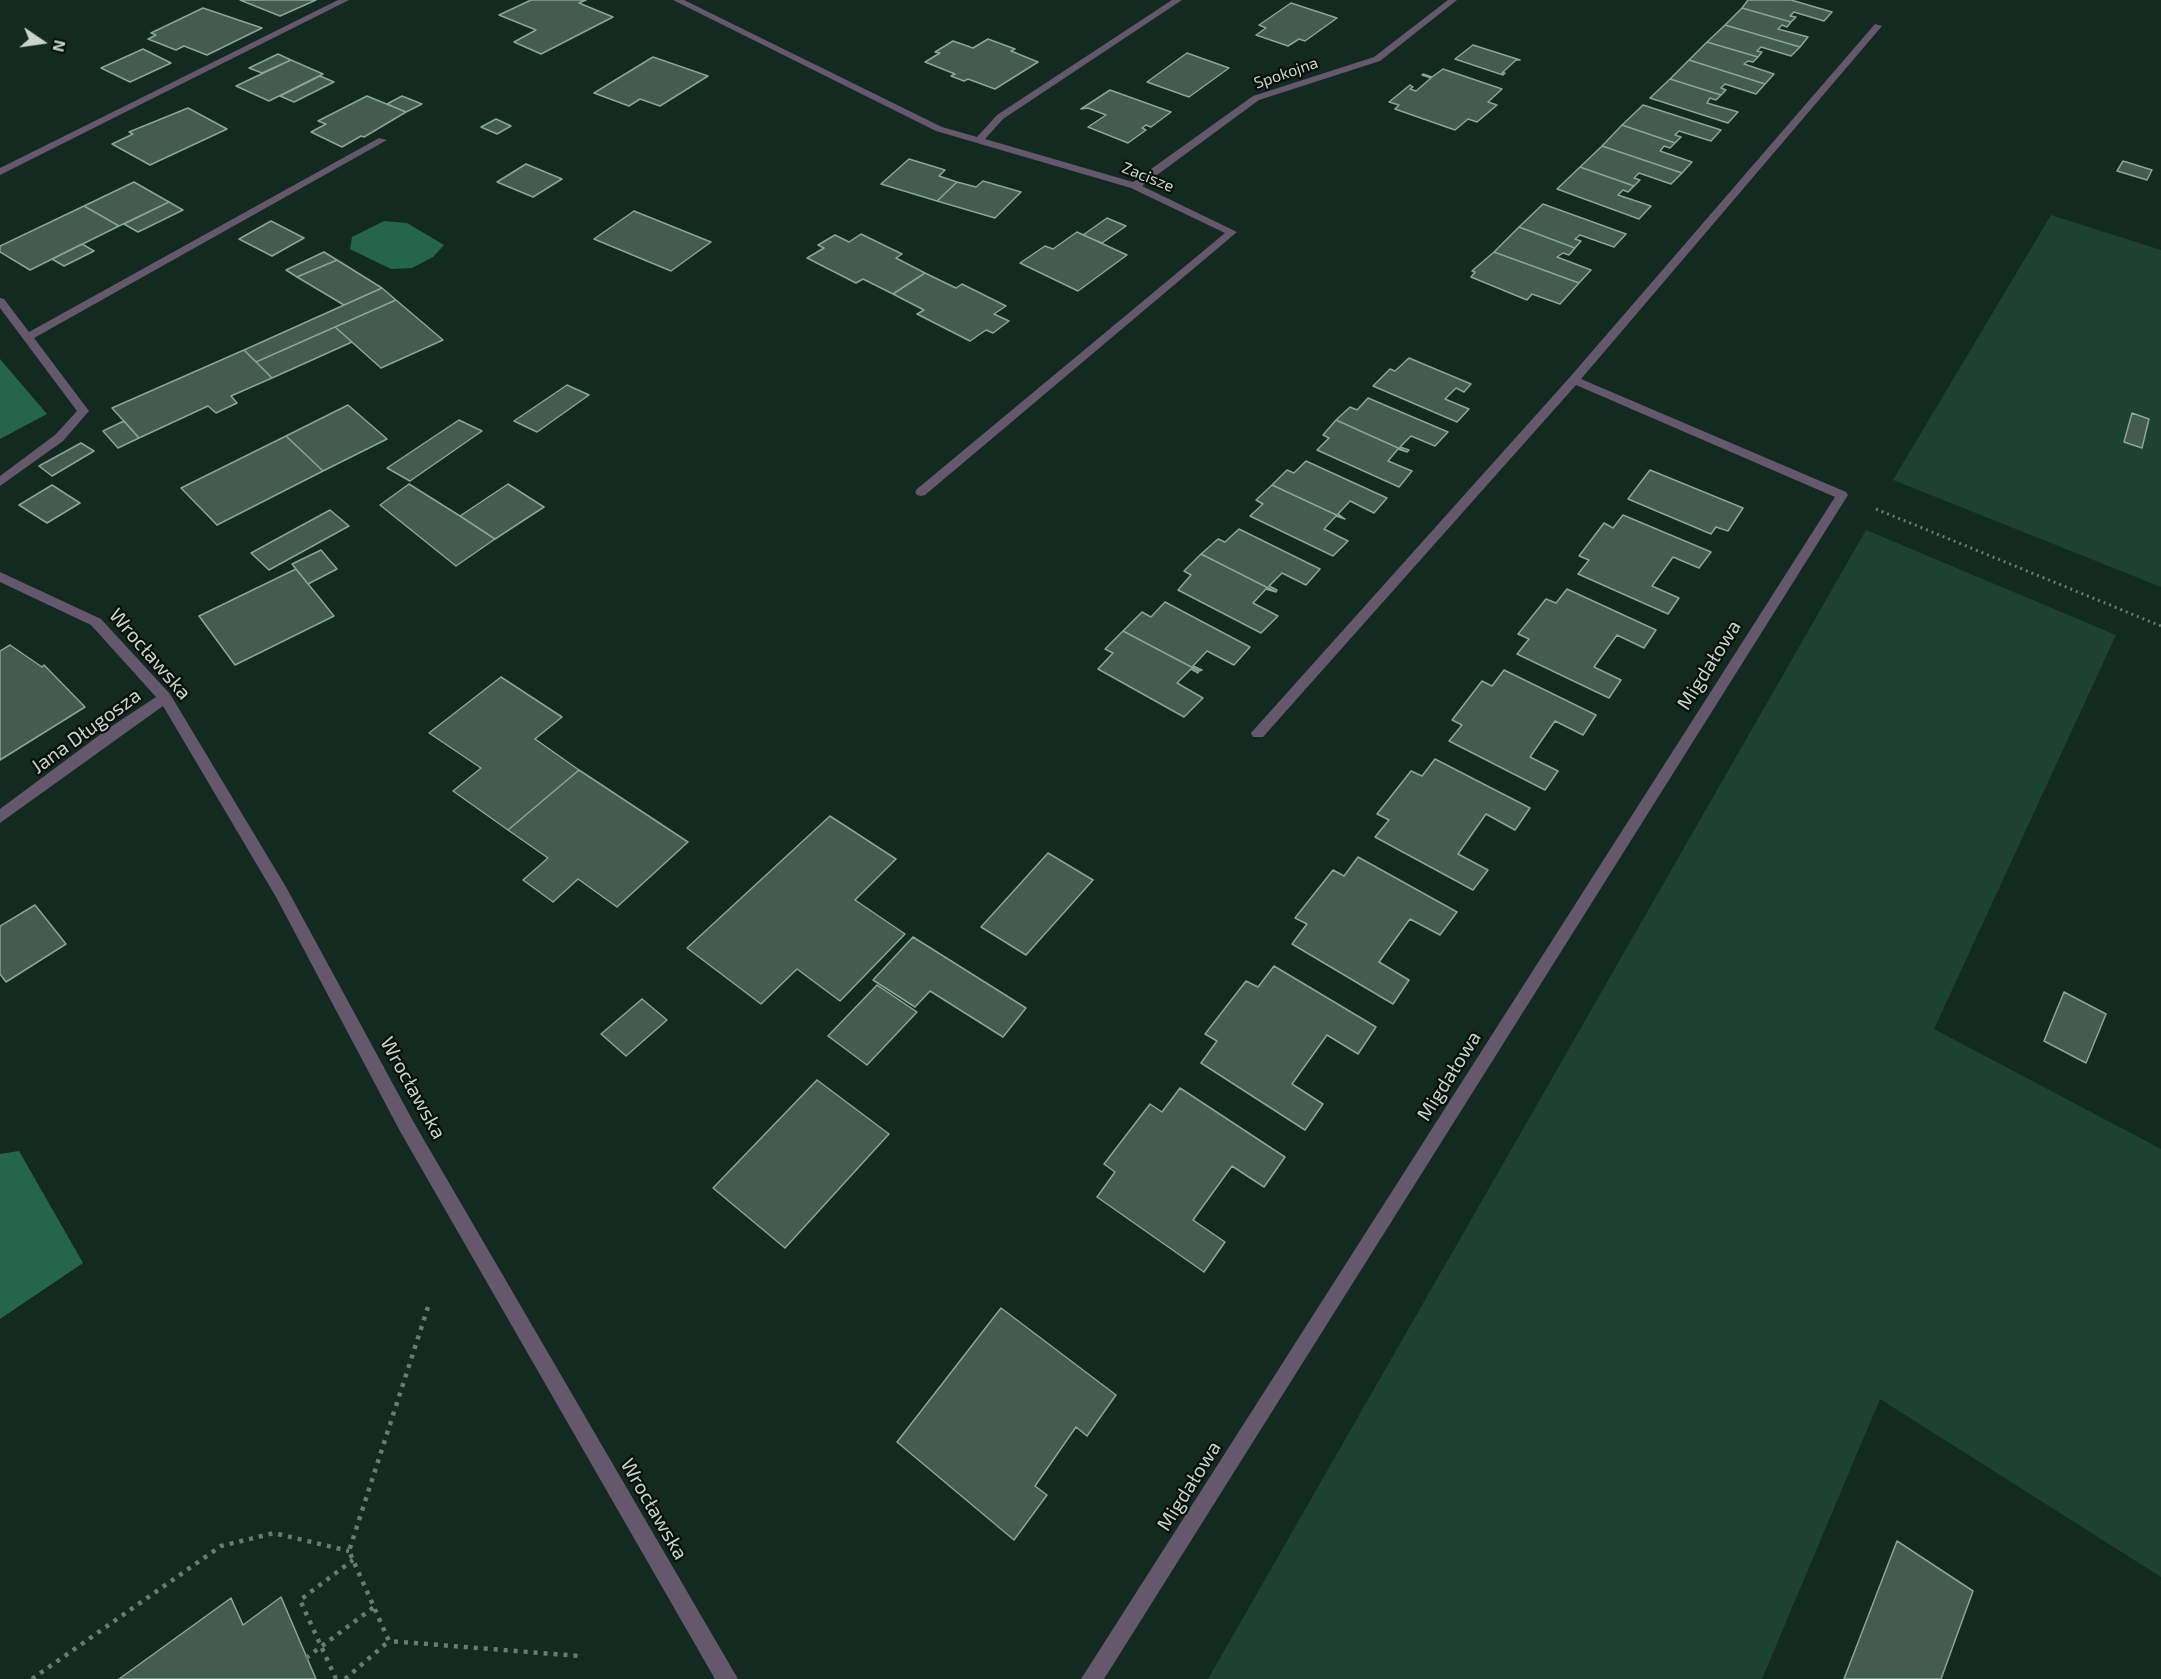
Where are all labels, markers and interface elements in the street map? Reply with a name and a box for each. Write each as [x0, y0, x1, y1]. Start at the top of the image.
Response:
north arrow [12, 12, 72, 72]
text: N [49, 38, 71, 54]
street label: Spokojna [1251, 53, 1321, 93]
street label: Zacisze [1119, 158, 1177, 196]
street label: Wrocławska [104, 604, 196, 704]
street label: Migdałowa [1672, 616, 1746, 714]
street label: Jana Długosza [26, 683, 146, 779]
street label: Migdałowa [1412, 1027, 1486, 1125]
street label: Wrocławska [375, 1033, 451, 1143]
street label: Migdałowa [1152, 1437, 1226, 1535]
street label: Wrocławska [615, 1454, 693, 1564]

